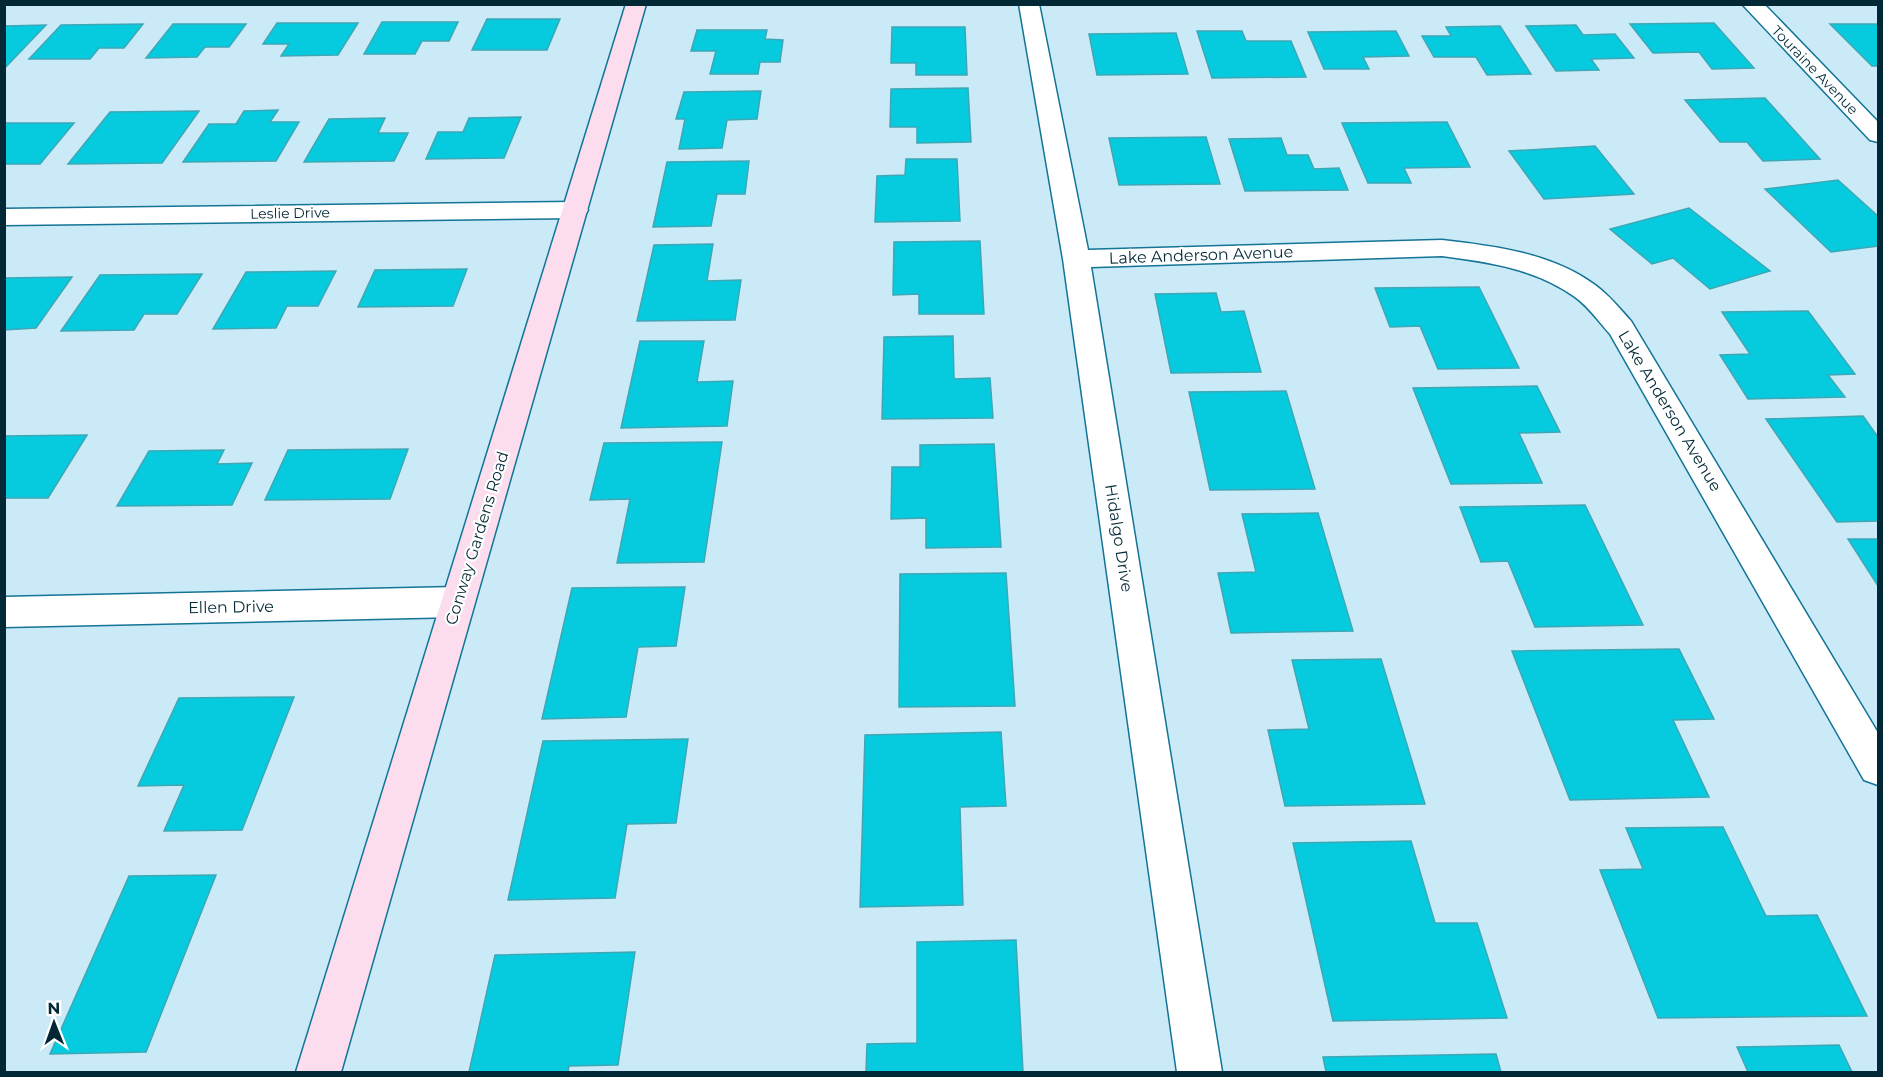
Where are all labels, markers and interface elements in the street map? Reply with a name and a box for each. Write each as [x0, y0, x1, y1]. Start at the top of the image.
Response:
street label: Touraine Avenue [1768, 22, 1862, 118]
street label: Leslie Drive [250, 203, 330, 223]
street label: Lake Anderson Avenue [1109, 242, 1293, 268]
street label: Lake Anderson Avenue [1614, 327, 1726, 495]
street label: Conway Gardens Road [442, 449, 512, 627]
street label: Hidalgo Drive [1101, 483, 1137, 593]
street label: Ellen Drive [188, 597, 274, 617]
north arrow [24, 993, 84, 1053]
text: N [47, 999, 60, 1018]

